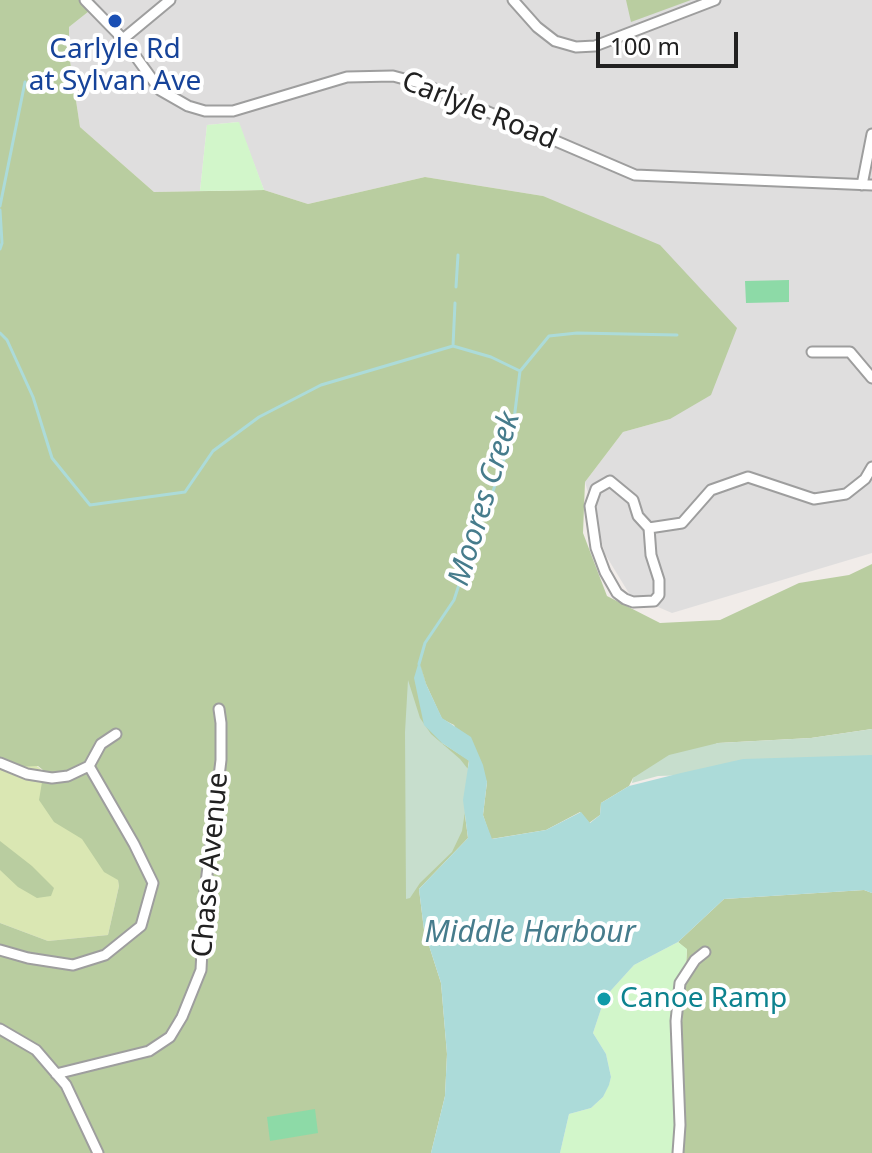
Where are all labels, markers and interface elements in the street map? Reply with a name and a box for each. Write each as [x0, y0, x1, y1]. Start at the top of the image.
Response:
marker: Carlyle Rd at Sylvan Ave [106, 12, 124, 30]
scale bar [600, 16, 742, 66]
text: 100 m [610, 29, 680, 62]
place label: Carlyle Rd at Sylvan Ave [29, 33, 201, 99]
street label: Carlyle Road [397, 65, 561, 157]
water label: Moores Creek [441, 408, 529, 590]
street label: Chase Avenue [186, 771, 236, 959]
water label: Middle Harbour [424, 915, 636, 951]
place label: Canoe Ramp [620, 982, 787, 1016]
marker: Canoe Ramp [595, 990, 613, 1008]

